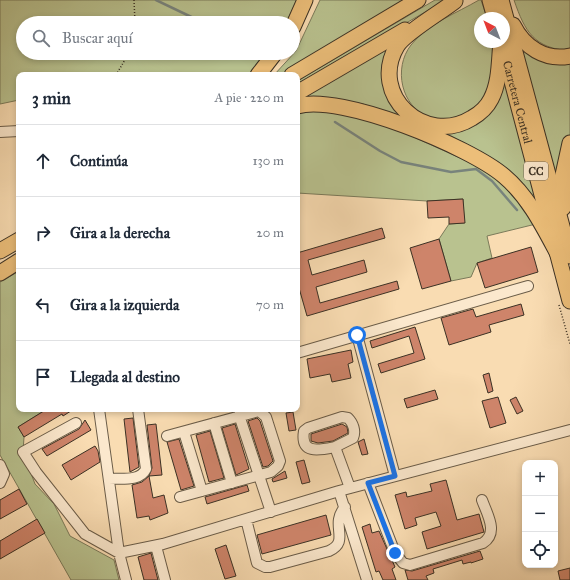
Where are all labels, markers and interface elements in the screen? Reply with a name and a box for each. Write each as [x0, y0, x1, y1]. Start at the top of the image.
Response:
north arrow [474, 12, 510, 48]
search box [16, 16, 300, 60]
icon: search [30, 27, 52, 49]
text: Buscar aquí [62, 29, 133, 47]
street label: Carretera Central [500, 59, 535, 146]
text: 3 min [32, 88, 71, 109]
text: A pie · 220 m [215, 90, 284, 106]
icon: ahead [32, 150, 54, 172]
text: Continúa [70, 152, 128, 170]
text: 130 m [252, 153, 284, 169]
road number: CC [524, 162, 548, 180]
icon: right [32, 222, 54, 244]
text: Gira a la derecha [70, 224, 170, 242]
text: 20 m [256, 225, 284, 241]
icon: left [32, 294, 54, 316]
text: Gira a la izquierda [70, 296, 179, 314]
text: 70 m [256, 297, 284, 313]
route start [348, 326, 366, 344]
icon: arrive [32, 366, 54, 388]
text: Llegada al destino [70, 368, 180, 386]
map controls [522, 460, 558, 568]
button: + [522, 460, 558, 496]
button: − [522, 496, 558, 532]
button: locate [522, 532, 558, 568]
route end [386, 544, 404, 562]

